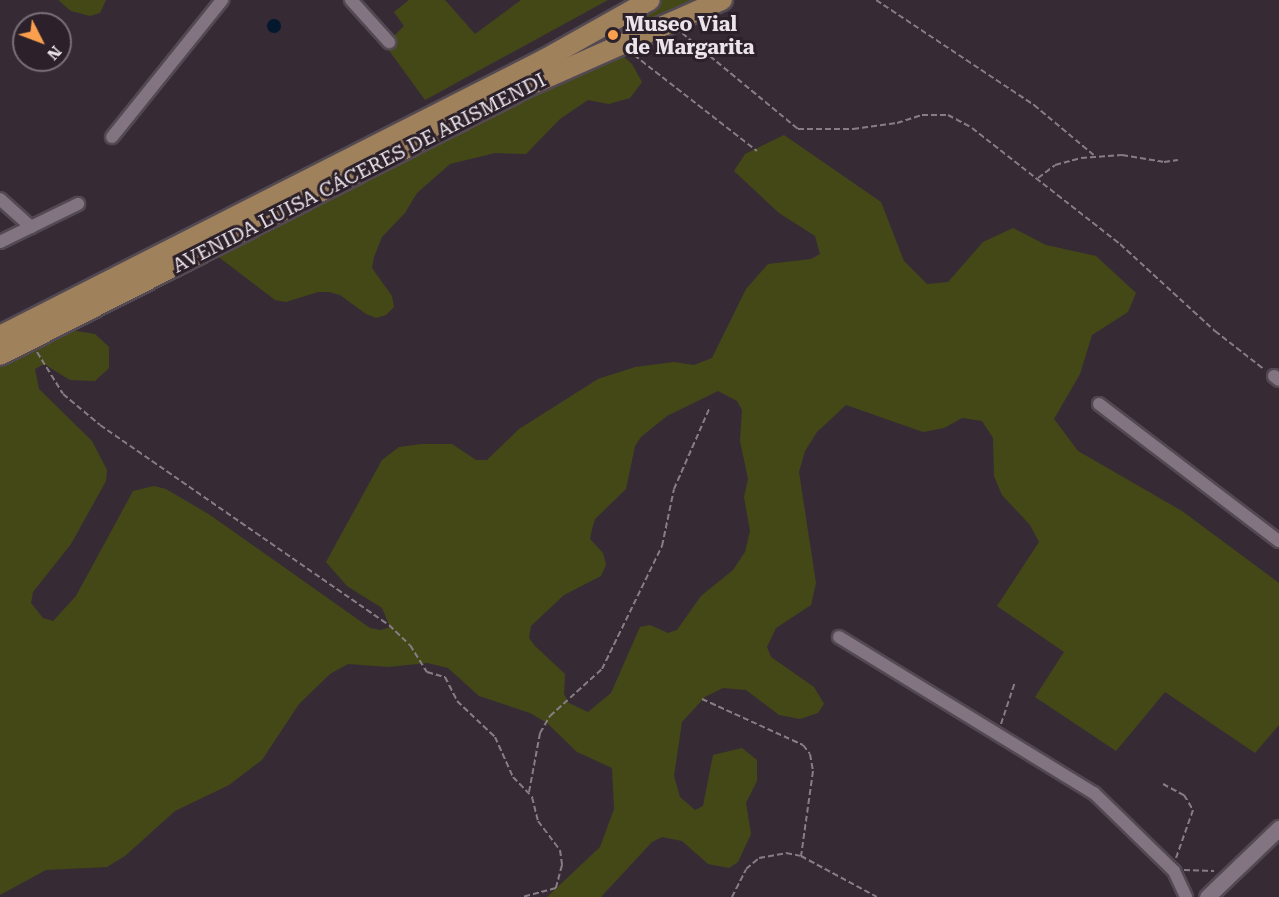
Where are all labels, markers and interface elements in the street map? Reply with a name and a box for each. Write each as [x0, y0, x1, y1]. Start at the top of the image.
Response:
north arrow [12, 12, 72, 72]
place label: Museo Vial de Margarita [625, 12, 755, 59]
marker: Museo Vial de Margarita [606, 28, 620, 42]
text: N [43, 42, 65, 64]
street label: AVENIDA LUISA CÁCERES DE ARISMENDI [168, 68, 550, 278]

